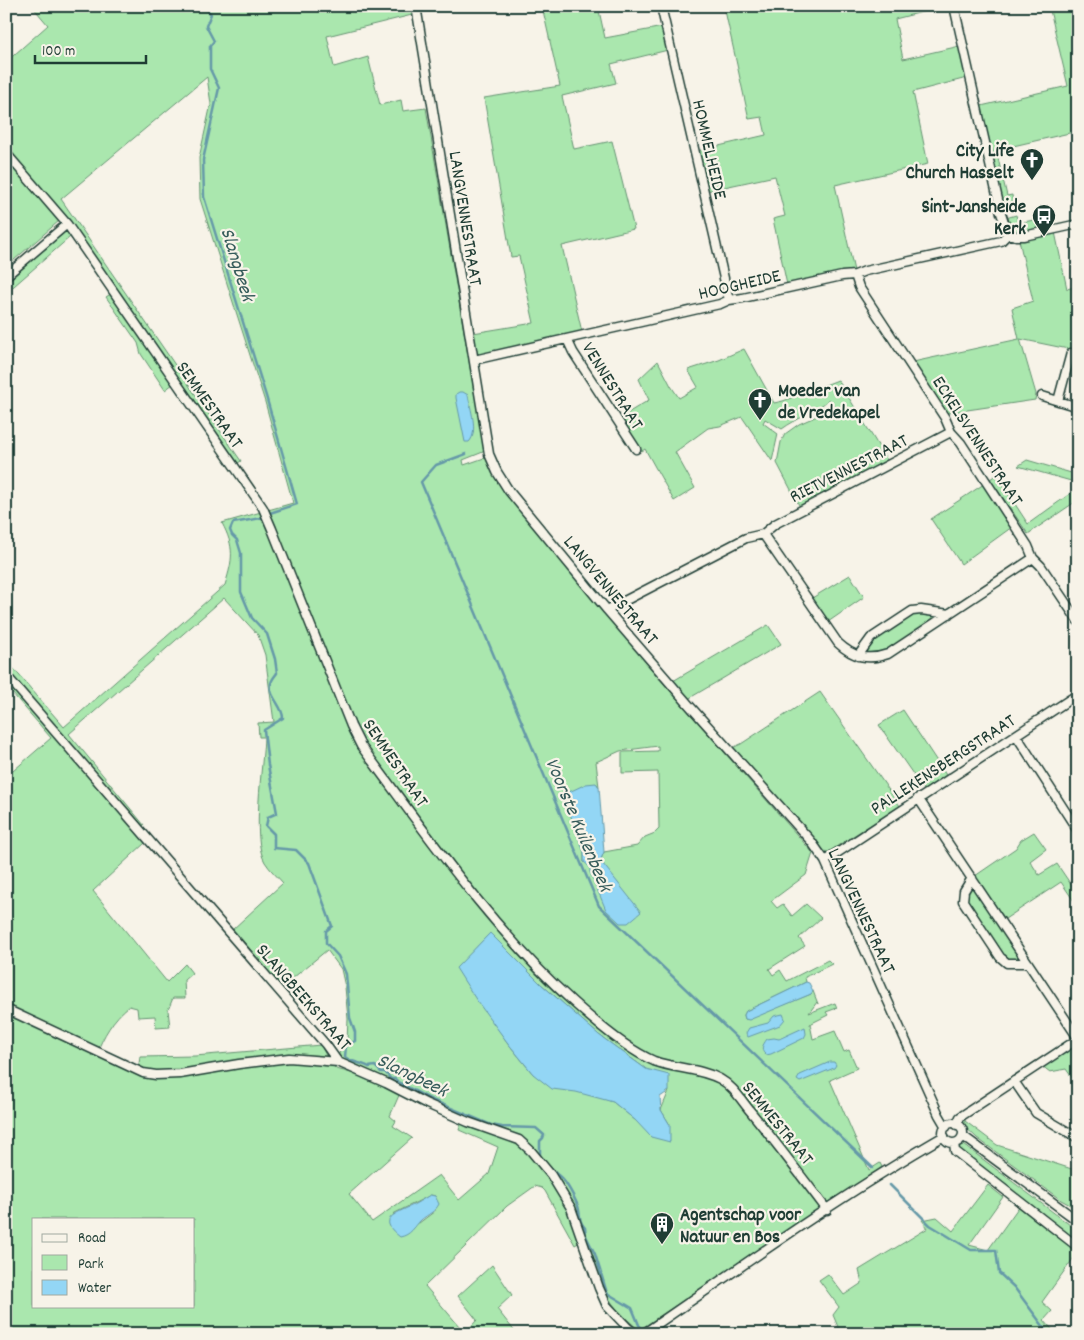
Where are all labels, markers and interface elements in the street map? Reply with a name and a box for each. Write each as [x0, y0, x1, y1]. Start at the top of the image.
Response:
scale bar [35, 32, 146, 64]
text: 100 m [42, 41, 75, 63]
street label: HOMMELHEIDE [683, 97, 732, 203]
place label: City Life Church Hasselt [905, 139, 1014, 188]
church icon: City Life Church Hasselt [1019, 147, 1045, 181]
street label: LANGVENNESTRAAT [440, 149, 488, 288]
place label: Sint-Jansheide Kerk [921, 195, 1026, 244]
bus stop icon: Sint-Jansheide Kerk [1031, 203, 1057, 237]
water label: Slangbeek [212, 225, 261, 307]
street label: HOOGHEIDE [696, 264, 784, 309]
street label: VENNESTRAAT [573, 338, 649, 436]
street label: SEMMESTRAAT [168, 357, 249, 456]
street label: ECKELSVENNESTRAAT [924, 372, 1029, 513]
place label: Moeder van de Vredekapel [778, 379, 880, 428]
church icon: Moeder van de Vredekapel [747, 387, 773, 421]
street label: RIETVENNESTRAAT [785, 428, 914, 512]
street label: LANGVENNESTRAAT [555, 531, 664, 652]
street label: PALLEKENSBERGSTRAAT [866, 709, 1022, 823]
street label: SEMMESTRAAT [355, 714, 434, 814]
water label: Voorste Kuilenbeek [536, 754, 619, 898]
street label: LANGVENNESTRAAT [819, 844, 901, 979]
street label: SLANGBEEKSTRAAT [248, 939, 357, 1058]
water label: Slangbeek [372, 1048, 453, 1107]
street label: SEMMESTRAAT [734, 1076, 819, 1172]
place label: Agentschap voor Natuur en Bos [680, 1203, 802, 1252]
building icon: Agentschap voor Natuur en Bos [649, 1211, 675, 1245]
legend [32, 1218, 195, 1308]
text: Road [78, 1228, 106, 1250]
text: Park [78, 1254, 104, 1276]
text: Water [78, 1278, 112, 1300]

